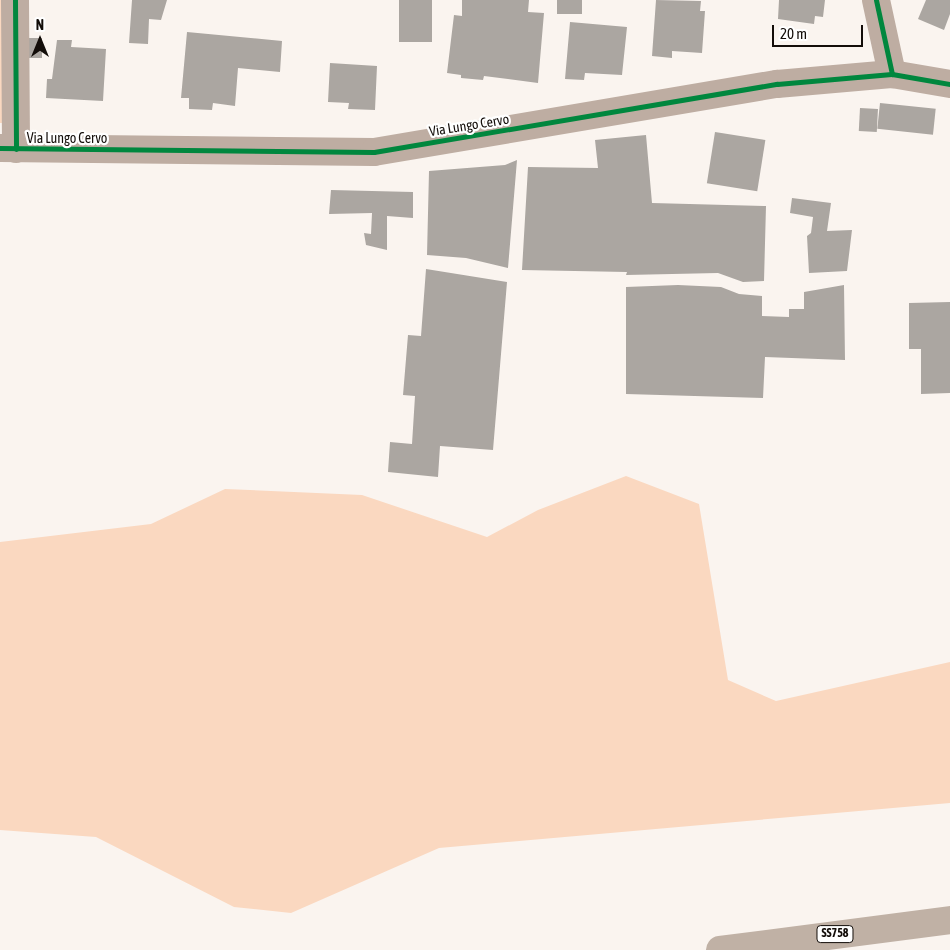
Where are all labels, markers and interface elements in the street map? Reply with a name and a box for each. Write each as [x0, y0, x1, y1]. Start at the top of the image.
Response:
north arrow [15, 15, 65, 65]
scale bar [775, 15, 866, 47]
text: N [36, 17, 44, 33]
text: 20 m [780, 25, 807, 42]
street label: Via Lungo Cervo [428, 110, 510, 140]
street label: Via Lungo Cervo [27, 130, 107, 146]
road number: SS758 [816, 924, 854, 944]

